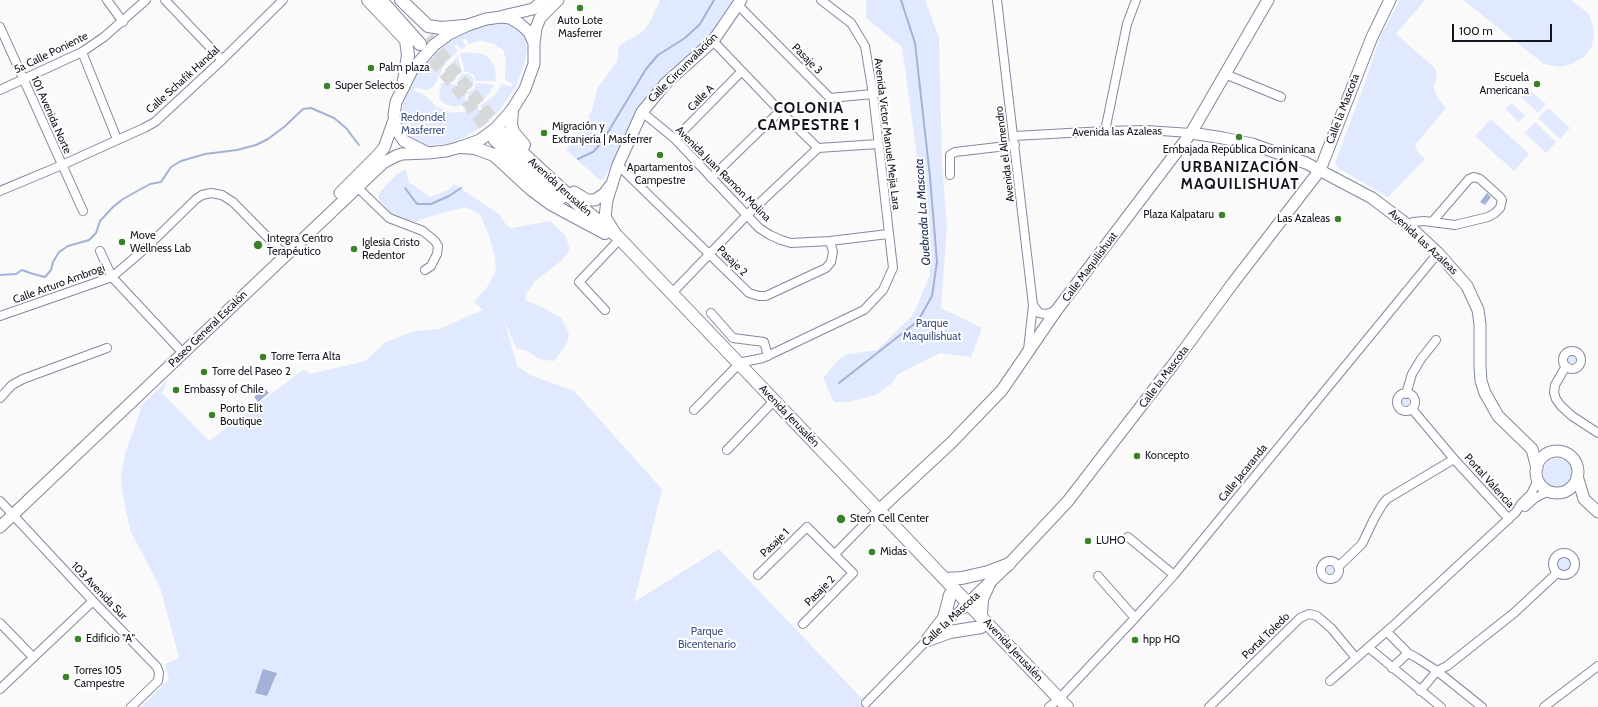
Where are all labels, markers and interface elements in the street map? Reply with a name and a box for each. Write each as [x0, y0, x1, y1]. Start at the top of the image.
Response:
marker: Auto Lote Masferrer [575, 3, 585, 13]
place label: Auto Lote Masferrer [557, 14, 603, 40]
scale bar [1454, 16, 1554, 42]
text: 100 m [1459, 23, 1493, 38]
street label: 5a Calle Poniente [12, 29, 90, 77]
street label: Calle Circunvalación [645, 30, 721, 106]
street label: Pasaje 3 [789, 41, 825, 77]
street label: Calle Schafik Handal [144, 44, 222, 116]
street label: Avenida Victor Manuel Mejia Lara [871, 57, 903, 211]
place label: Palm plaza [379, 61, 430, 75]
marker: Palm plaza [366, 63, 376, 73]
place label: Escuela Americana [1479, 71, 1529, 97]
street label: Calle la Mascota [1324, 72, 1362, 146]
street label: 101 Avenida Norte [28, 74, 74, 156]
place label: Super Selectos [335, 79, 404, 93]
marker: Escuela Americana [1532, 79, 1542, 89]
marker: Super Selectos [322, 81, 332, 91]
street label: Calle A [685, 82, 717, 114]
district label: COLONIA CAMPESTRE 1 [757, 100, 861, 135]
street label: Avenida el Almendro [993, 105, 1017, 203]
park label: Redondel Masferrer [401, 111, 445, 137]
place label: Migración y Extranjería | Masferrer [552, 120, 652, 146]
street label: Avenida Juan Ramon Molina [673, 124, 773, 224]
street label: Avenida las Azaleas [1072, 125, 1162, 139]
marker: Migración y Extranjería | Masferrer [539, 128, 549, 138]
marker: Embajada República Dominicana [1234, 132, 1244, 142]
place label: Embajada República Dominicana [1163, 143, 1315, 157]
marker: Apartamentos Campestre [655, 150, 665, 160]
street label: Avenida Jerusalén [525, 155, 595, 219]
water label: Quebrada La Mascota [912, 158, 934, 266]
district label: URBANIZACIÓN MAQUILISHUAT [1181, 159, 1299, 194]
place label: Apartamentos Campestre [627, 161, 693, 187]
street label: Avenida las Azaleas [1386, 207, 1460, 277]
place label: Plaza Kalpataru [1143, 208, 1214, 222]
marker: Plaza Kalpataru [1217, 210, 1227, 220]
place label: Las Azaleas [1277, 212, 1330, 226]
marker: Las Azaleas [1333, 214, 1343, 224]
place label: Move Wellness Lab [130, 229, 191, 255]
street label: Calle Maquilishuat [1060, 230, 1120, 304]
place label: Integra Centro Terapéutico [267, 232, 333, 258]
place label: Iglesia Cristo Redentor [362, 236, 420, 262]
marker: Move Wellness Lab [117, 237, 127, 247]
marker: Integra Centro Terapéutico [252, 239, 264, 251]
street label: Pasaje 2 [714, 243, 750, 279]
marker: Iglesia Cristo Redentor [349, 244, 359, 254]
street label: Calle Arturo Ambrogi [11, 261, 107, 307]
street label: Paseo General Escalón [166, 288, 250, 370]
park label: Parque Maquilishuat [903, 317, 961, 343]
street label: Calle la Mascota [1136, 343, 1192, 411]
place label: Torre Terra Alta [271, 350, 340, 364]
marker: Torre Terra Alta [258, 352, 268, 362]
place label: Torre del Paseo 2 [212, 365, 291, 379]
marker: Torre del Paseo 2 [199, 367, 209, 377]
street label: Avenida Jerusalén [756, 382, 822, 450]
place label: Embassy of Chile [184, 383, 264, 397]
marker: Embassy of Chile [171, 385, 181, 395]
place label: Porto Elit Boutique [220, 402, 263, 428]
marker: Porto Elit Boutique [207, 410, 217, 420]
street label: Calle Jacaranda [1216, 442, 1270, 504]
place label: Koncepto [1145, 449, 1189, 463]
marker: Koncepto [1132, 451, 1142, 461]
street label: Portal Valencia [1461, 451, 1517, 511]
place label: Stem Cell Center [850, 512, 929, 526]
marker: Stem Cell Center [835, 513, 847, 525]
street label: Pasaje 1 [758, 526, 792, 560]
place label: LUHO [1096, 534, 1126, 548]
marker: LUHO [1083, 536, 1093, 546]
place label: Midas [880, 545, 907, 559]
marker: Midas [867, 547, 877, 557]
street label: 103 Avenida Sur [68, 559, 130, 623]
street label: Pasaje 2 [802, 573, 838, 609]
street label: Calle la Mascota [919, 589, 983, 649]
street label: Portal Toledo [1239, 610, 1293, 662]
street label: Avenida Jerusalén [980, 616, 1046, 684]
park label: Parque Bicentenario [678, 625, 736, 651]
place label: Edificio "A" [86, 632, 135, 646]
place label: hpp HQ [1143, 633, 1180, 647]
marker: Edificio "A" [73, 634, 83, 644]
marker: hpp HQ [1130, 635, 1140, 645]
place label: Torres 105 Campestre [74, 664, 125, 690]
marker: Torres 105 Campestre [61, 672, 71, 682]

